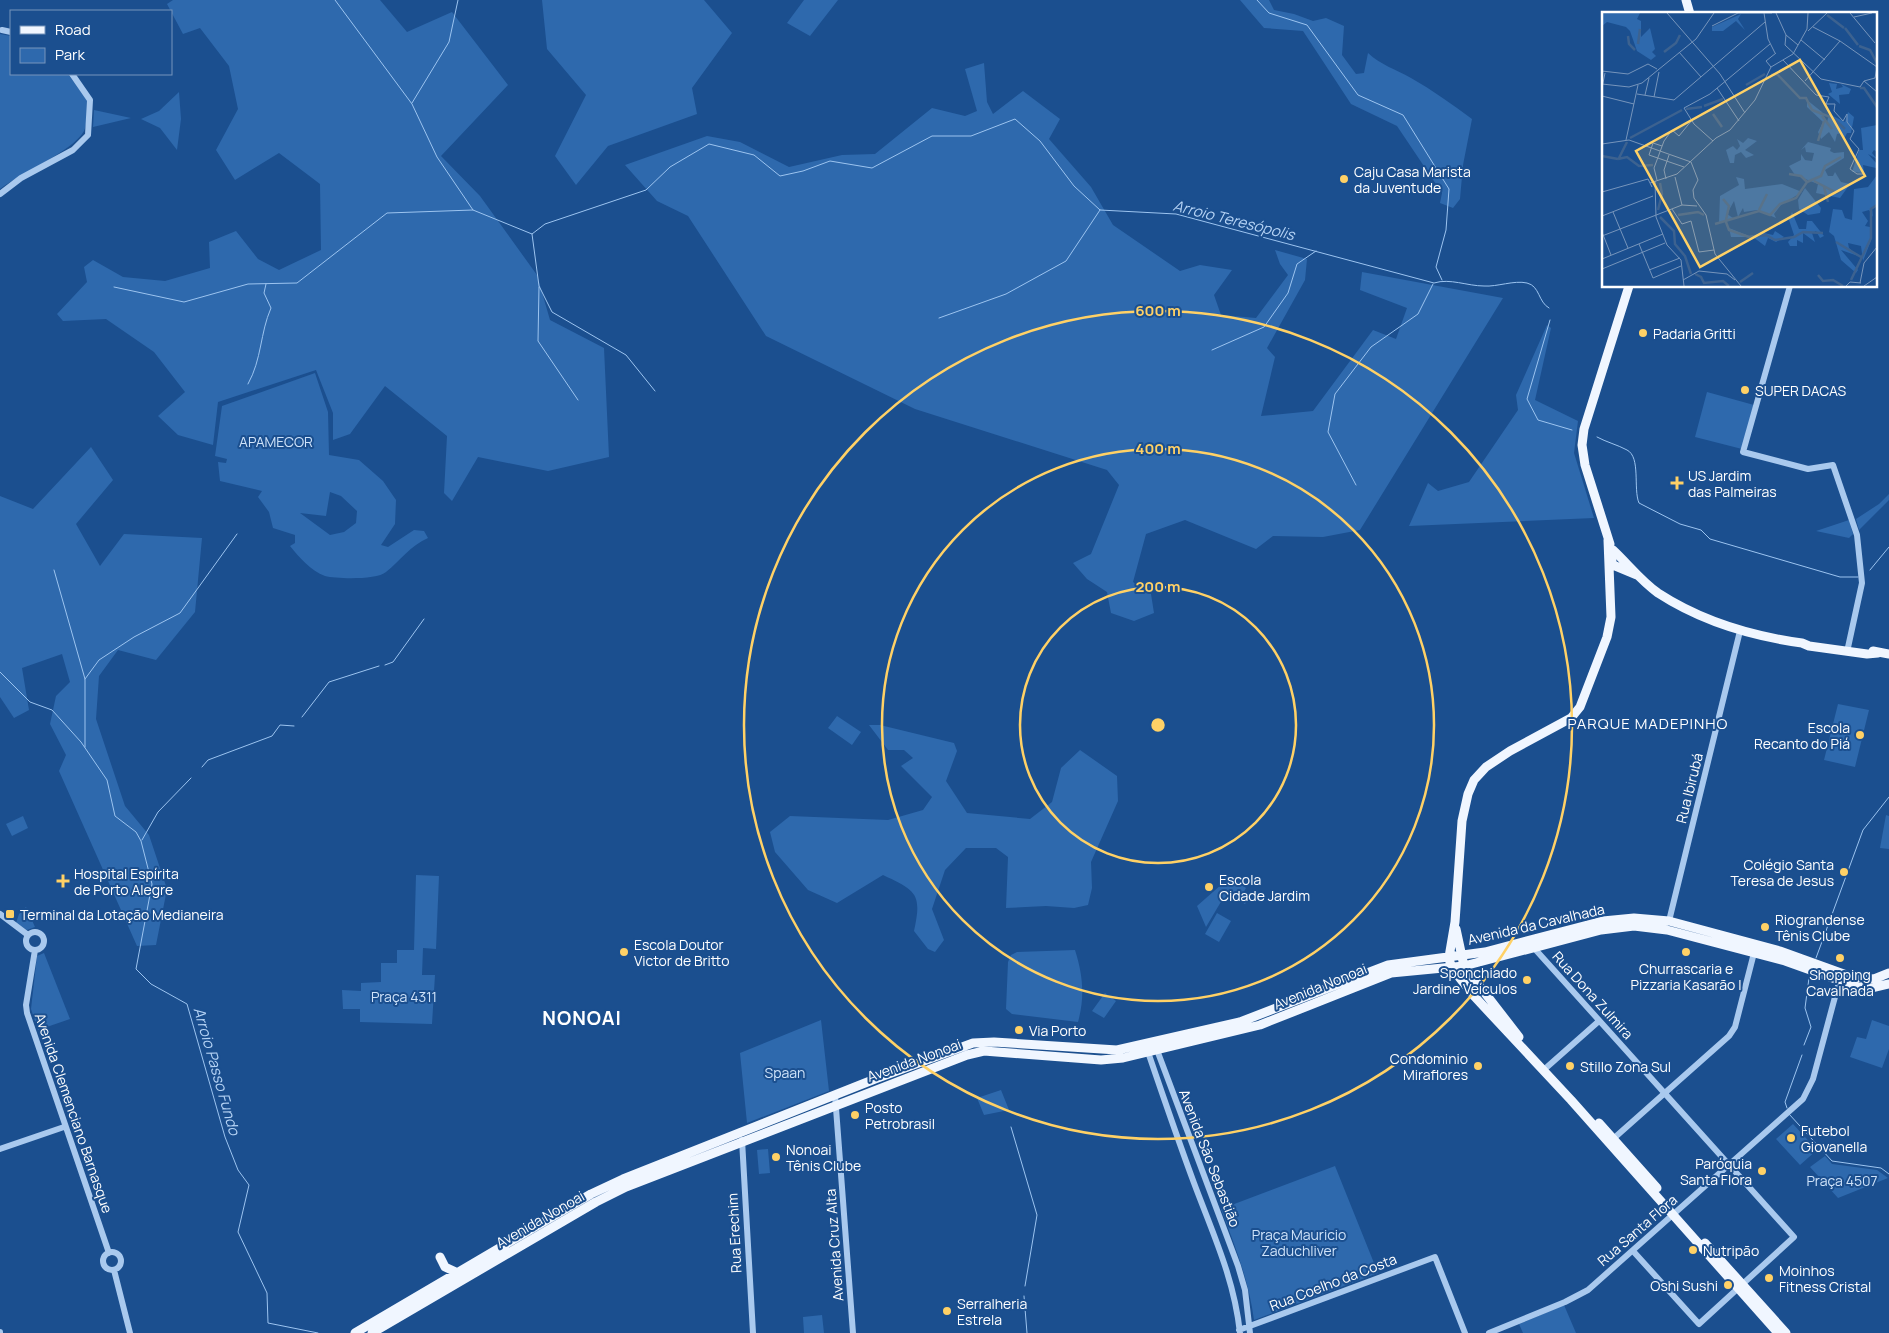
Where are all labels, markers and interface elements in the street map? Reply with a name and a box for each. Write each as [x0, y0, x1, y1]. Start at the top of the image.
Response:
legend [10, 10, 172, 75]
inset map [1602, 12, 1876, 288]
text: Road [55, 19, 91, 40]
text: Park [55, 44, 85, 65]
place label: Caju Casa Marista da Juventude [1354, 162, 1471, 197]
marker: Caju Casa Marista da Juventude [1338, 173, 1350, 185]
water label: Arroio Teresópolis [1171, 195, 1298, 245]
text: 600 m [1135, 300, 1181, 321]
place label: Padaria Gritti [1653, 324, 1736, 343]
marker: Padaria Gritti [1637, 327, 1649, 339]
place label: SUPER DACAS [1755, 381, 1847, 400]
marker: SUPER DACAS [1739, 384, 1751, 396]
park label: APAMECOR [239, 432, 313, 451]
text: 400 m [1135, 438, 1181, 459]
place label: US Jardim das Palmeiras [1688, 466, 1777, 501]
marker: US Jardim das Palmeiras [1670, 476, 1684, 490]
text: 200 m [1135, 576, 1181, 597]
district label: PARQUE MADEPINHO [1568, 713, 1728, 734]
centre of rings [1149, 716, 1167, 734]
place label: Escola Recanto do Piá [1754, 718, 1850, 753]
marker: Escola Recanto do Piá [1854, 729, 1866, 741]
street label: Rua Ibirubá [1671, 751, 1707, 825]
place label: Colégio Santa Teresa de Jesus [1731, 855, 1834, 890]
place label: Hospital Espírita de Porto Alegre [74, 864, 179, 899]
marker: Colégio Santa Teresa de Jesus [1838, 866, 1850, 878]
place label: Escola Cidade Jardim [1219, 870, 1310, 905]
marker: Hospital Espírita de Porto Alegre [56, 874, 70, 888]
marker: Escola Cidade Jardim [1203, 881, 1215, 893]
street label: Avenida da Cavalhada [1466, 899, 1606, 949]
place label: Terminal da Lotação Medianeira [20, 905, 224, 924]
marker: Terminal da Lotação Medianeira [4, 908, 16, 920]
place label: Riograndense Tênis Clube [1775, 910, 1865, 945]
marker: Riograndense Tênis Clube [1759, 921, 1771, 933]
place label: Escola Doutor Victor de Britto [634, 935, 729, 970]
marker: Escola Doutor Victor de Britto [618, 946, 630, 958]
marker: Churrascaria e Pizzaria Kasarão I [1680, 946, 1692, 958]
street label: Rua Dona Zulmira [1548, 947, 1638, 1043]
marker: Shopping Cavalhada [1834, 952, 1846, 964]
street label: Avenida Nonoai [1271, 959, 1369, 1013]
place label: Churrascaria e Pizzaria Kasarão I [1631, 959, 1741, 994]
place label: Sponchiado Jardine Veículos [1413, 963, 1517, 998]
place label: Shopping Cavalhada [1806, 965, 1874, 1000]
marker: Sponchiado Jardine Veículos [1521, 974, 1533, 986]
park label: Praça 4311 [371, 987, 437, 1006]
water label: Arroio Passo Fundo [189, 1005, 246, 1138]
district label: NONOAI [542, 1005, 622, 1031]
street label: Avenida Clemenciano Barnasque [31, 1010, 117, 1216]
place label: Via Porto [1029, 1021, 1086, 1040]
marker: Via Porto [1013, 1024, 1025, 1036]
street label: Avenida Nonoai [864, 1034, 964, 1086]
place label: Condominio Miraflores [1390, 1049, 1468, 1084]
place label: Stillo Zona Sul [1580, 1057, 1671, 1076]
marker: Condominio Miraflores [1472, 1060, 1484, 1072]
marker: Stillo Zona Sul [1564, 1060, 1576, 1072]
park label: Spaan [765, 1063, 805, 1082]
street label: Avenida São Sebastião [1175, 1086, 1245, 1230]
place label: Posto Petrobrasil [865, 1098, 935, 1133]
marker: Posto Petrobrasil [849, 1109, 861, 1121]
place label: Futebol Giovanella [1801, 1121, 1867, 1156]
marker: Futebol Giovanella [1785, 1132, 1797, 1144]
place label: Nonoai Tênis Clube [786, 1140, 861, 1175]
marker: Nonoai Tênis Clube [770, 1151, 782, 1163]
place label: Paróquia Santa Flora [1680, 1154, 1752, 1189]
marker: Paróquia Santa Flora [1756, 1165, 1768, 1177]
park label: Praça 4507 [1806, 1171, 1878, 1190]
street label: Avenida Nonoai [492, 1186, 588, 1252]
street label: Avenida Cruz Alta [821, 1188, 847, 1302]
street label: Rua Santa Flora [1593, 1190, 1681, 1270]
street label: Rua Erechim [722, 1192, 746, 1273]
park label: Praça Mauricio Zaduchliver [1252, 1225, 1346, 1260]
place label: Nutripão [1703, 1241, 1759, 1260]
marker: Nutripão [1687, 1244, 1699, 1256]
street label: Rua Coelho da Costa [1267, 1249, 1399, 1315]
place label: Moinhos Fitness Cristal [1779, 1261, 1871, 1296]
marker: Moinhos Fitness Cristal [1763, 1272, 1775, 1284]
place label: Oshi Sushi [1650, 1276, 1718, 1295]
marker: Oshi Sushi [1722, 1279, 1734, 1291]
place label: Serralheria Estrela [957, 1294, 1027, 1329]
marker: Serralheria Estrela [941, 1305, 953, 1317]

